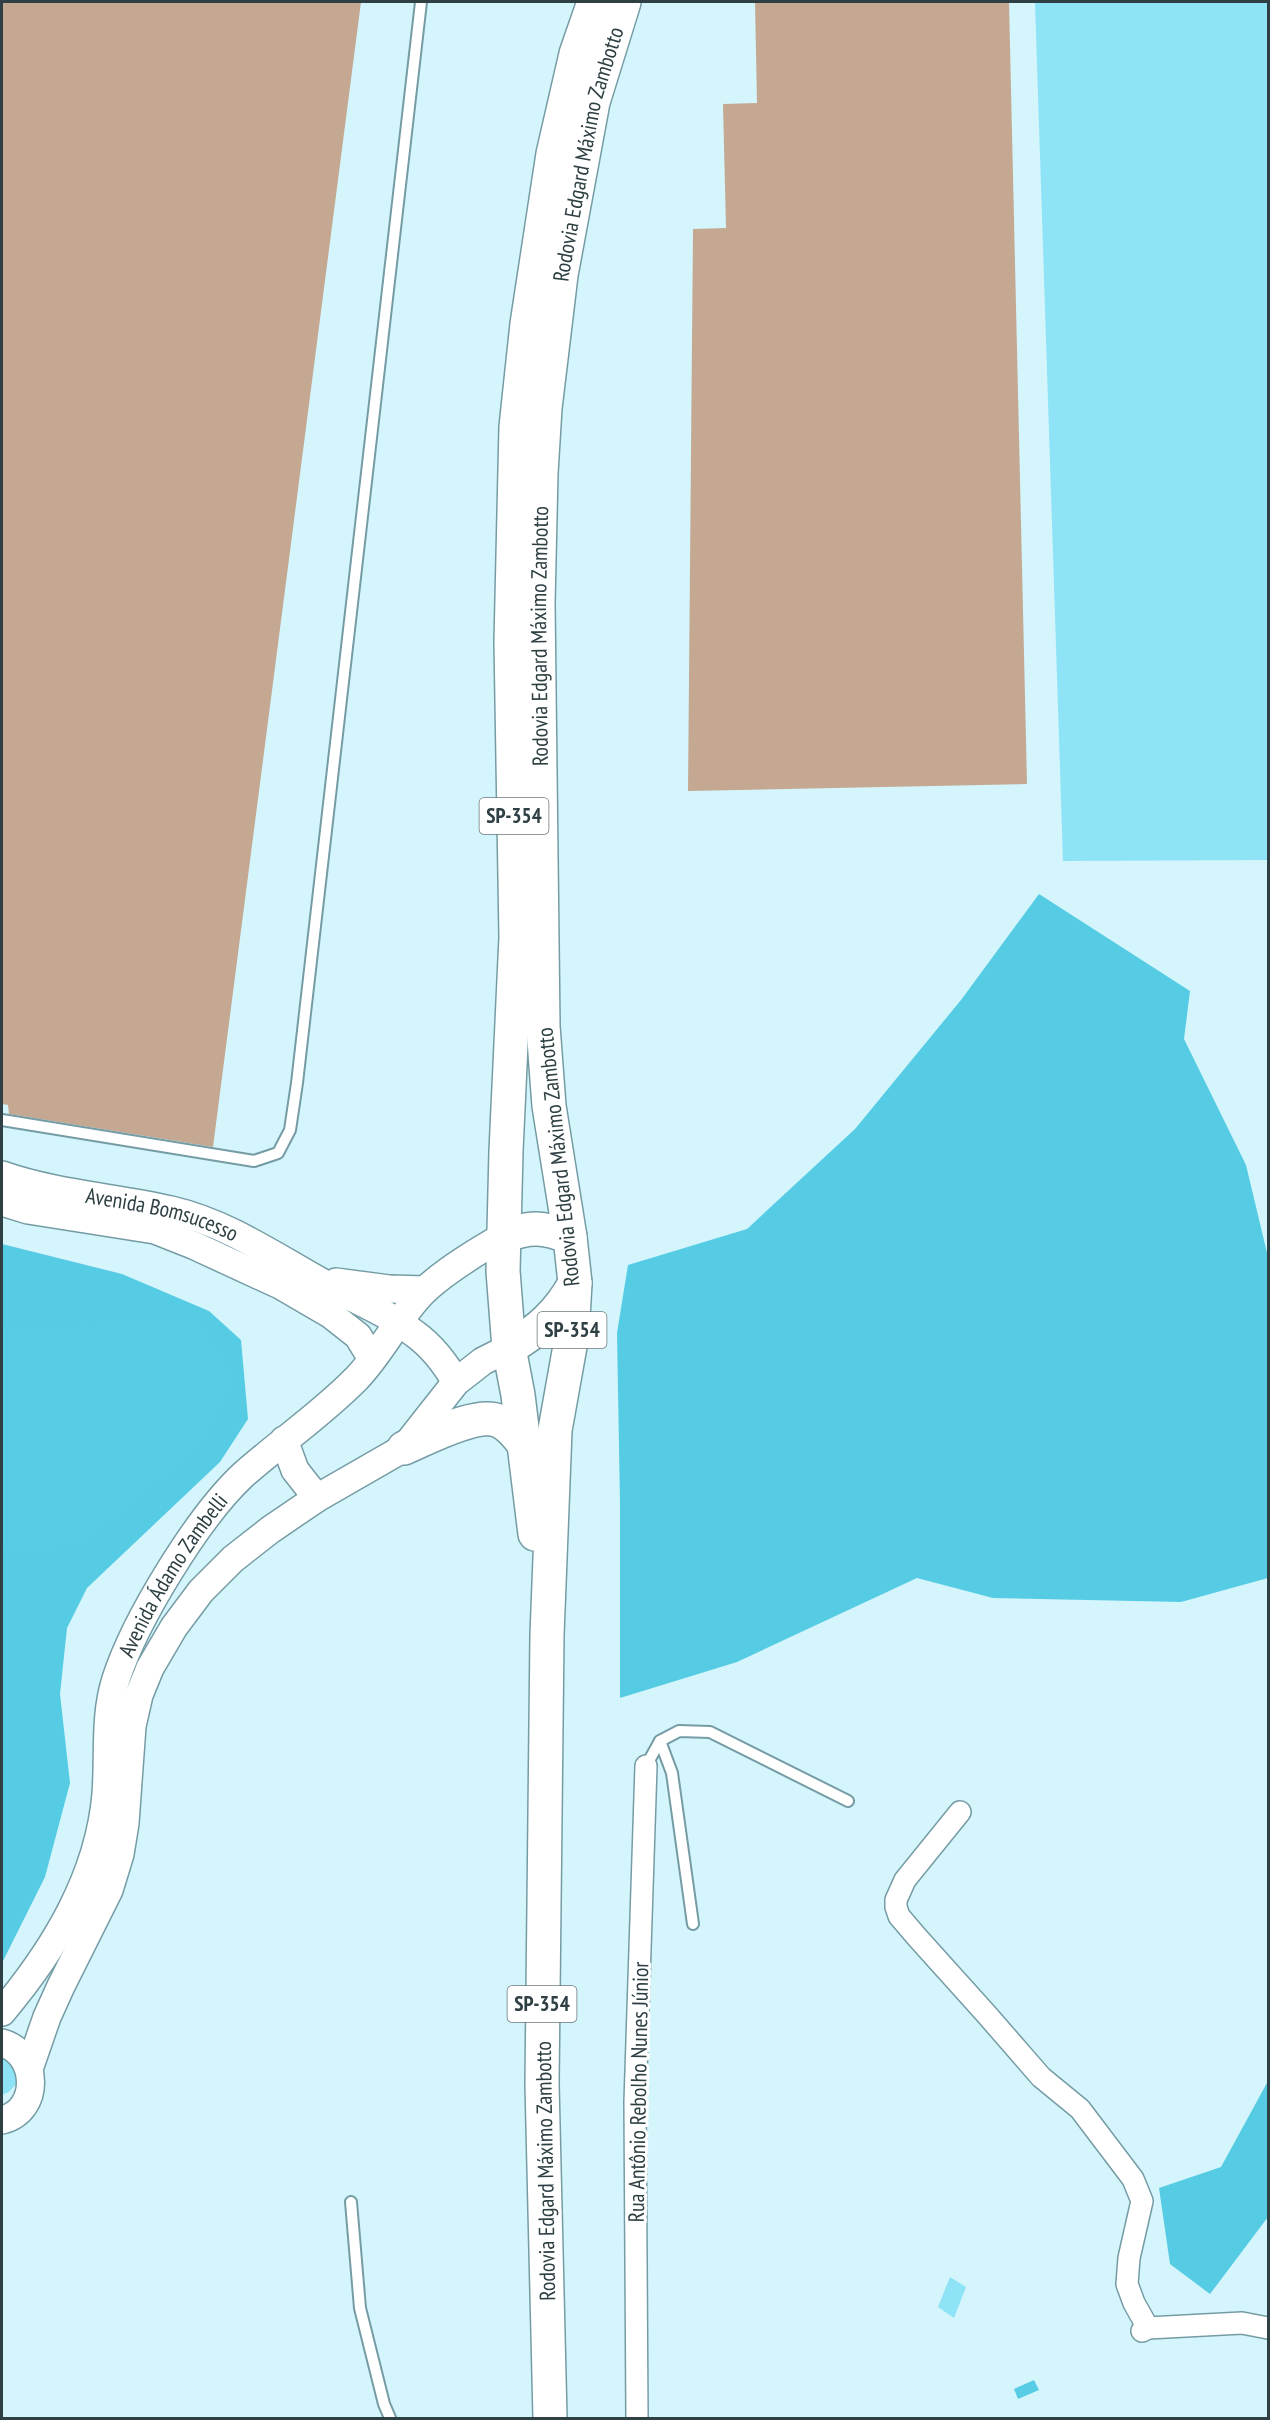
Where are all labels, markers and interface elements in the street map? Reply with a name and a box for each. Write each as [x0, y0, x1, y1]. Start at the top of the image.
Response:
street label: Rodovia Edgard Máximo Zambotto [546, 23, 629, 283]
street label: Rodovia Edgard Máximo Zambotto [524, 506, 554, 766]
road number: SP-354 [480, 798, 548, 834]
street label: Rodovia Edgard Máximo Zambotto [530, 1026, 586, 1288]
street label: Avenida Bomsucesso [84, 1181, 243, 1247]
road number: SP-354 [538, 1312, 606, 1348]
street label: Avenida Ádamo Zambelli [112, 1487, 234, 1661]
street label: Rua Antônio Rebolho Nunes Júnior [622, 1961, 654, 2223]
road number: SP-354 [508, 1986, 576, 2022]
street label: Rodovia Edgard Máximo Zambotto [529, 2041, 561, 2301]

